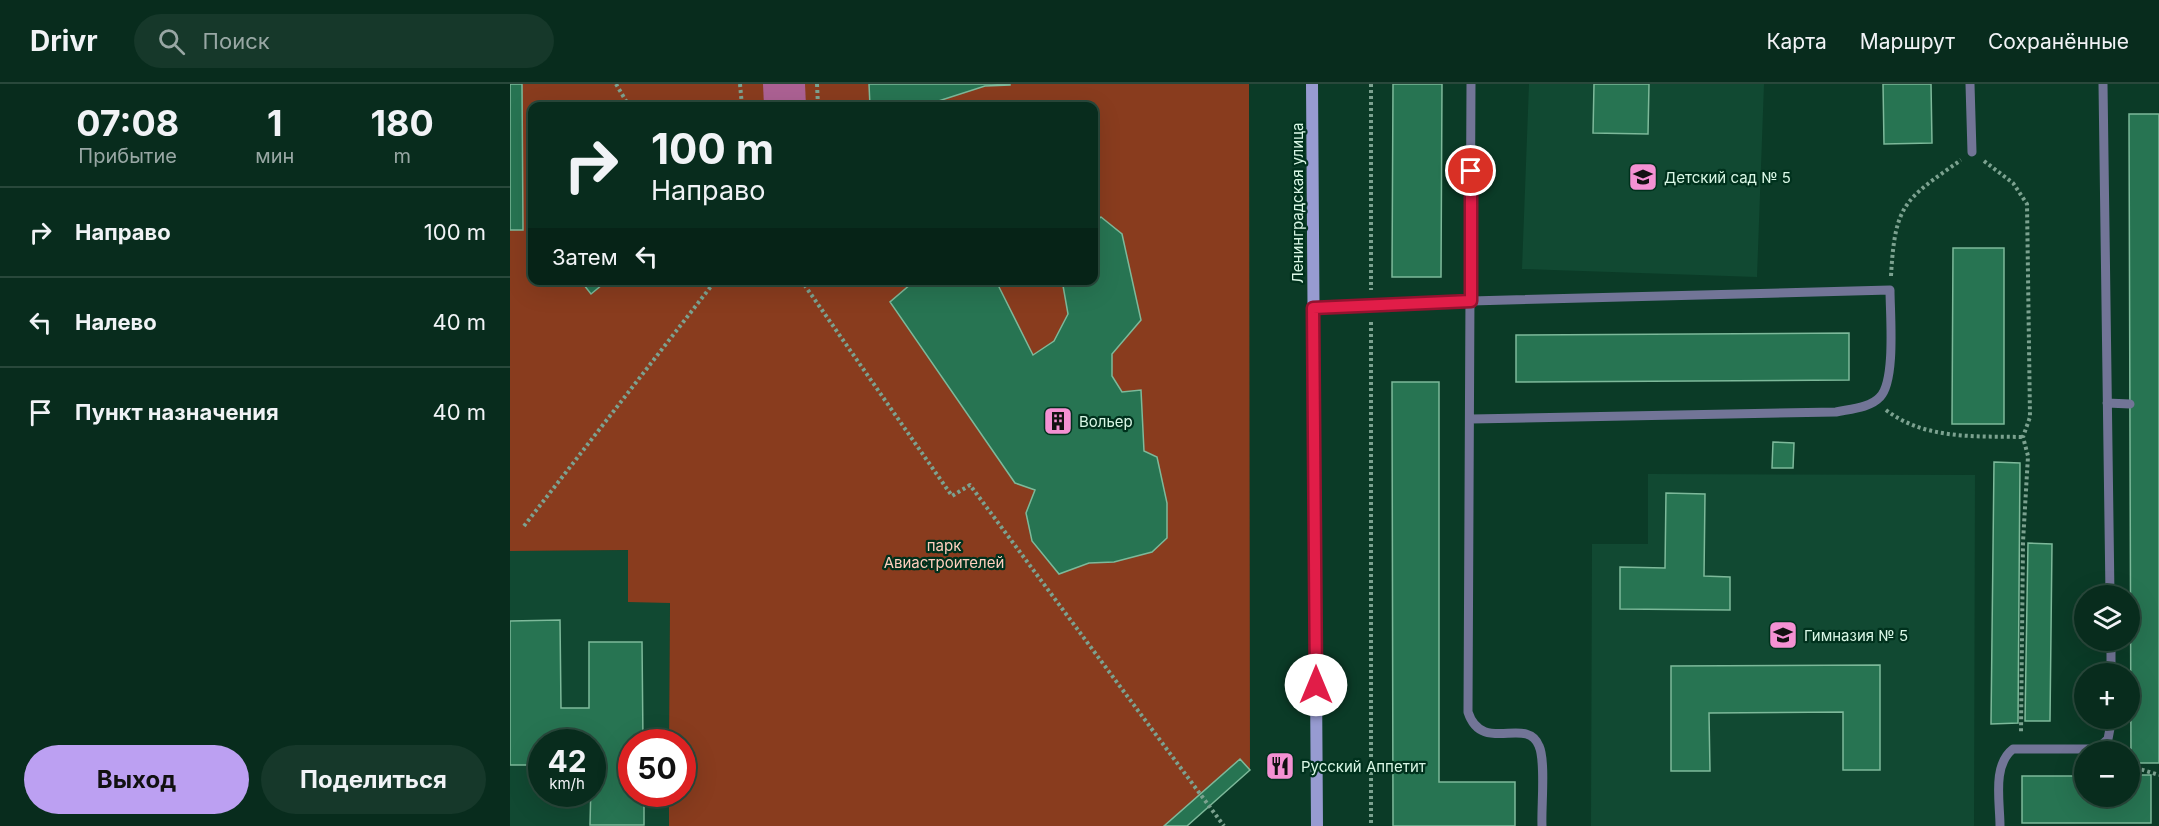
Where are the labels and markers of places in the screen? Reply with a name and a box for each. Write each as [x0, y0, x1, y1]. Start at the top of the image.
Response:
pin [1445, 145, 1496, 196]
school or university icon: Детский сад № 5 [1627, 161, 1659, 193]
place label: Детский сад № 5 [1664, 168, 1791, 187]
building icon: Вольер [1042, 405, 1074, 437]
place label: Вольер [1079, 412, 1133, 431]
school or university icon: Гимназия № 5 [1767, 619, 1799, 651]
place label: Гимназия № 5 [1804, 626, 1908, 645]
restaurant icon: Русский Аппетит [1264, 750, 1296, 782]
place label: Русский Аппетит [1301, 757, 1426, 776]

